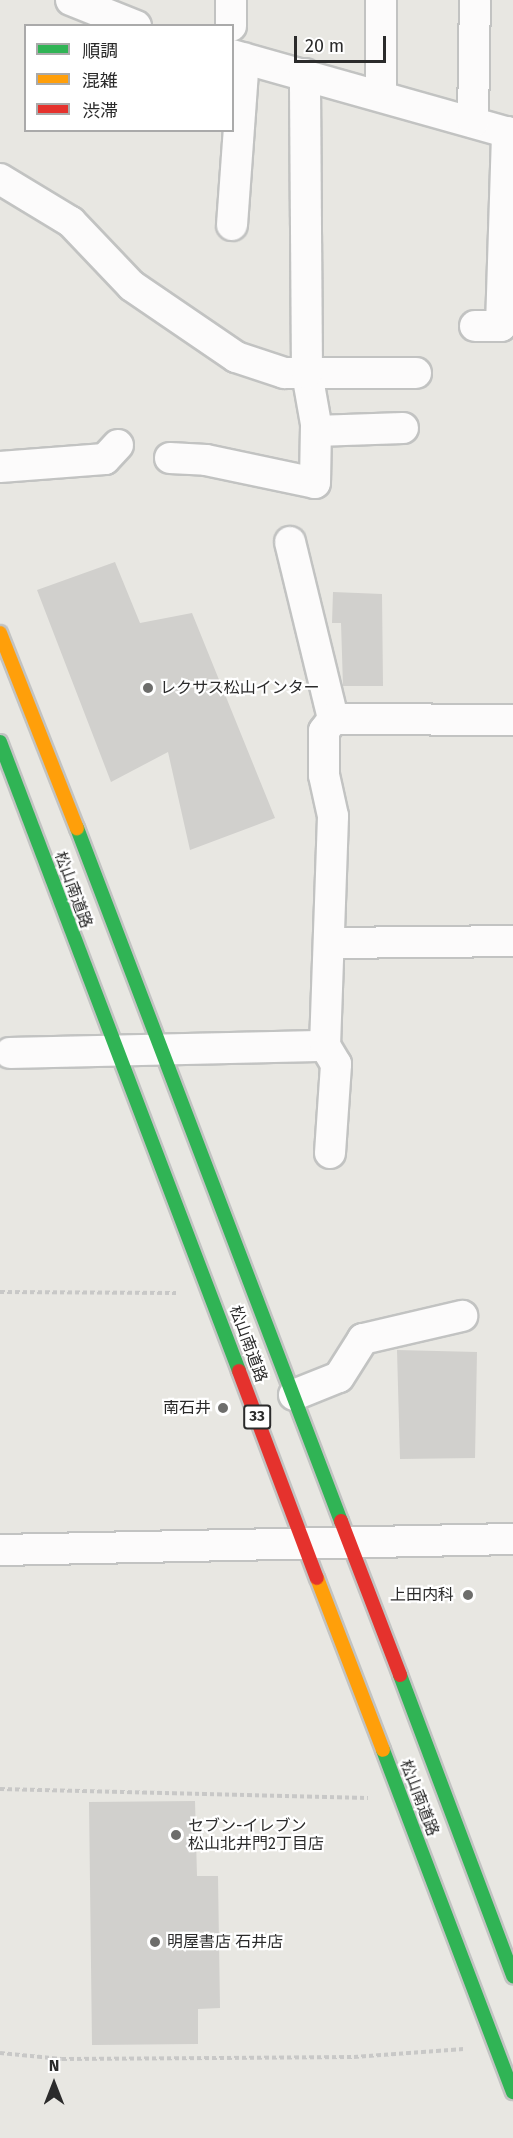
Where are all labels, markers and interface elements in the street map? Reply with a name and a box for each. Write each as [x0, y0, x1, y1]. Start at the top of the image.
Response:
legend [24, 24, 234, 132]
scale bar [297, 24, 388, 62]
text: 20 m [305, 35, 344, 57]
text: 順調 [82, 40, 118, 62]
text: 混雑 [82, 70, 118, 92]
text: 渋滞 [82, 100, 118, 122]
place label: レクサス松山インター [160, 678, 320, 698]
marker: レクサス松山インター [141, 681, 155, 695]
street label: 松山南道路 [50, 849, 96, 931]
street label: 松山南道路 [225, 1303, 271, 1385]
place label: 南石井 [163, 1398, 211, 1418]
marker: 南石井 [216, 1401, 230, 1415]
road number: 33 [242, 1405, 272, 1429]
place label: 上田内科 [390, 1585, 454, 1605]
marker: 上田内科 [459, 1586, 477, 1604]
street label: 松山南道路 [396, 1757, 442, 1839]
place label: セブン-イレブン 松山北井門2丁目店 [188, 1816, 324, 1854]
marker: セブン-イレブン 松山北井門2丁目店 [169, 1828, 183, 1842]
place label: 明屋書店 石井店 [167, 1932, 283, 1952]
marker: 明屋書店 石井店 [148, 1935, 162, 1949]
north arrow [24, 2054, 84, 2114]
text: N [49, 2056, 59, 2075]

